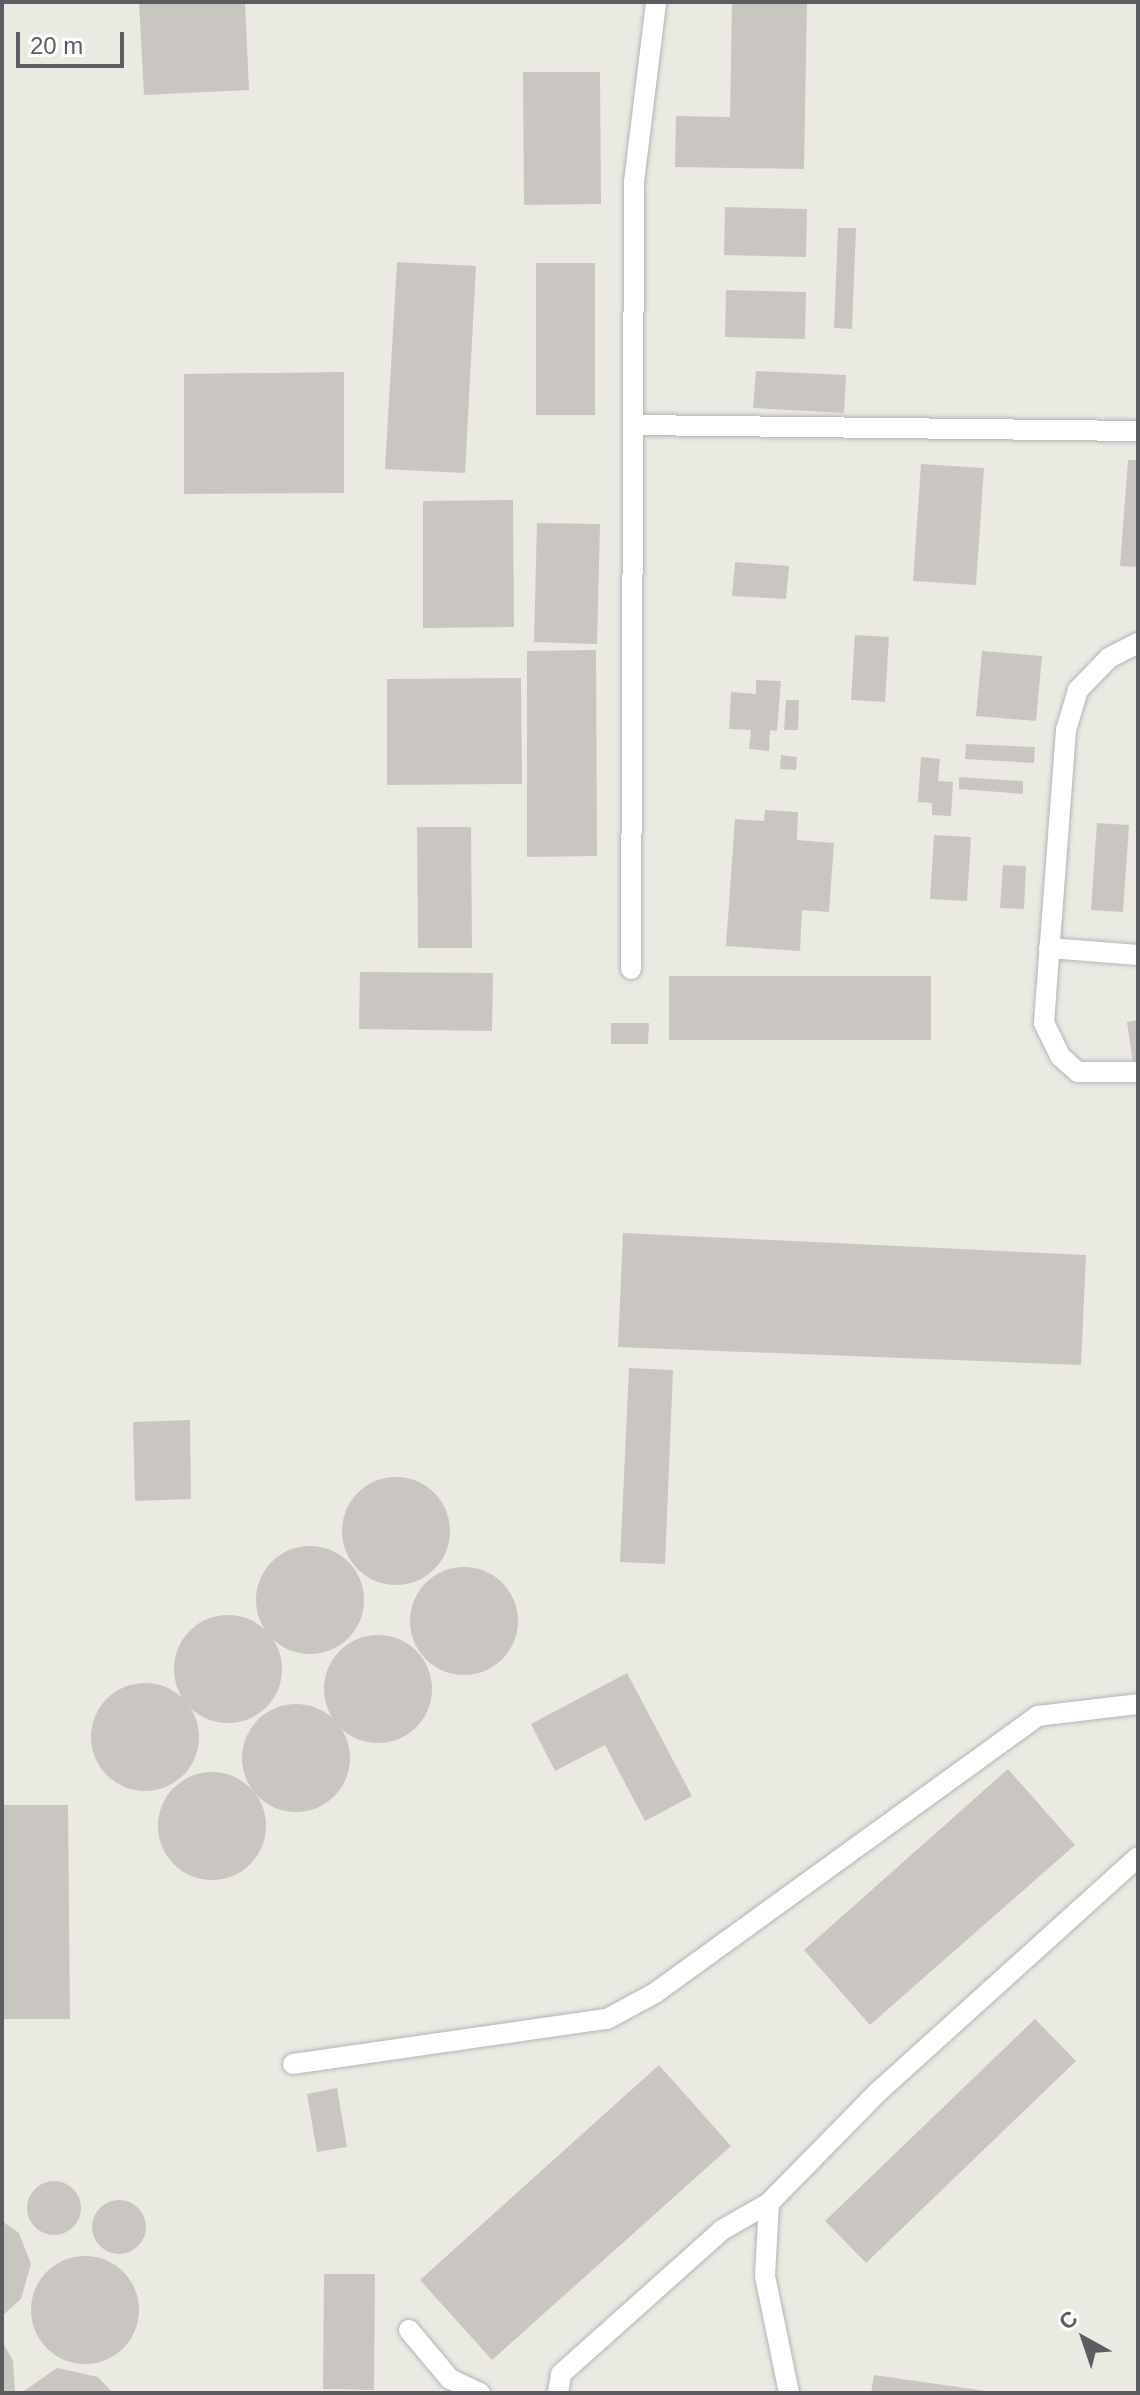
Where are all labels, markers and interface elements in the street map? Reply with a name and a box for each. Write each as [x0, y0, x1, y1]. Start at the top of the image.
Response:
scale bar [20, 16, 128, 66]
text: 20 m [30, 32, 83, 59]
north arrow [1044, 2299, 1124, 2379]
text: С [1054, 2306, 1082, 2335]

